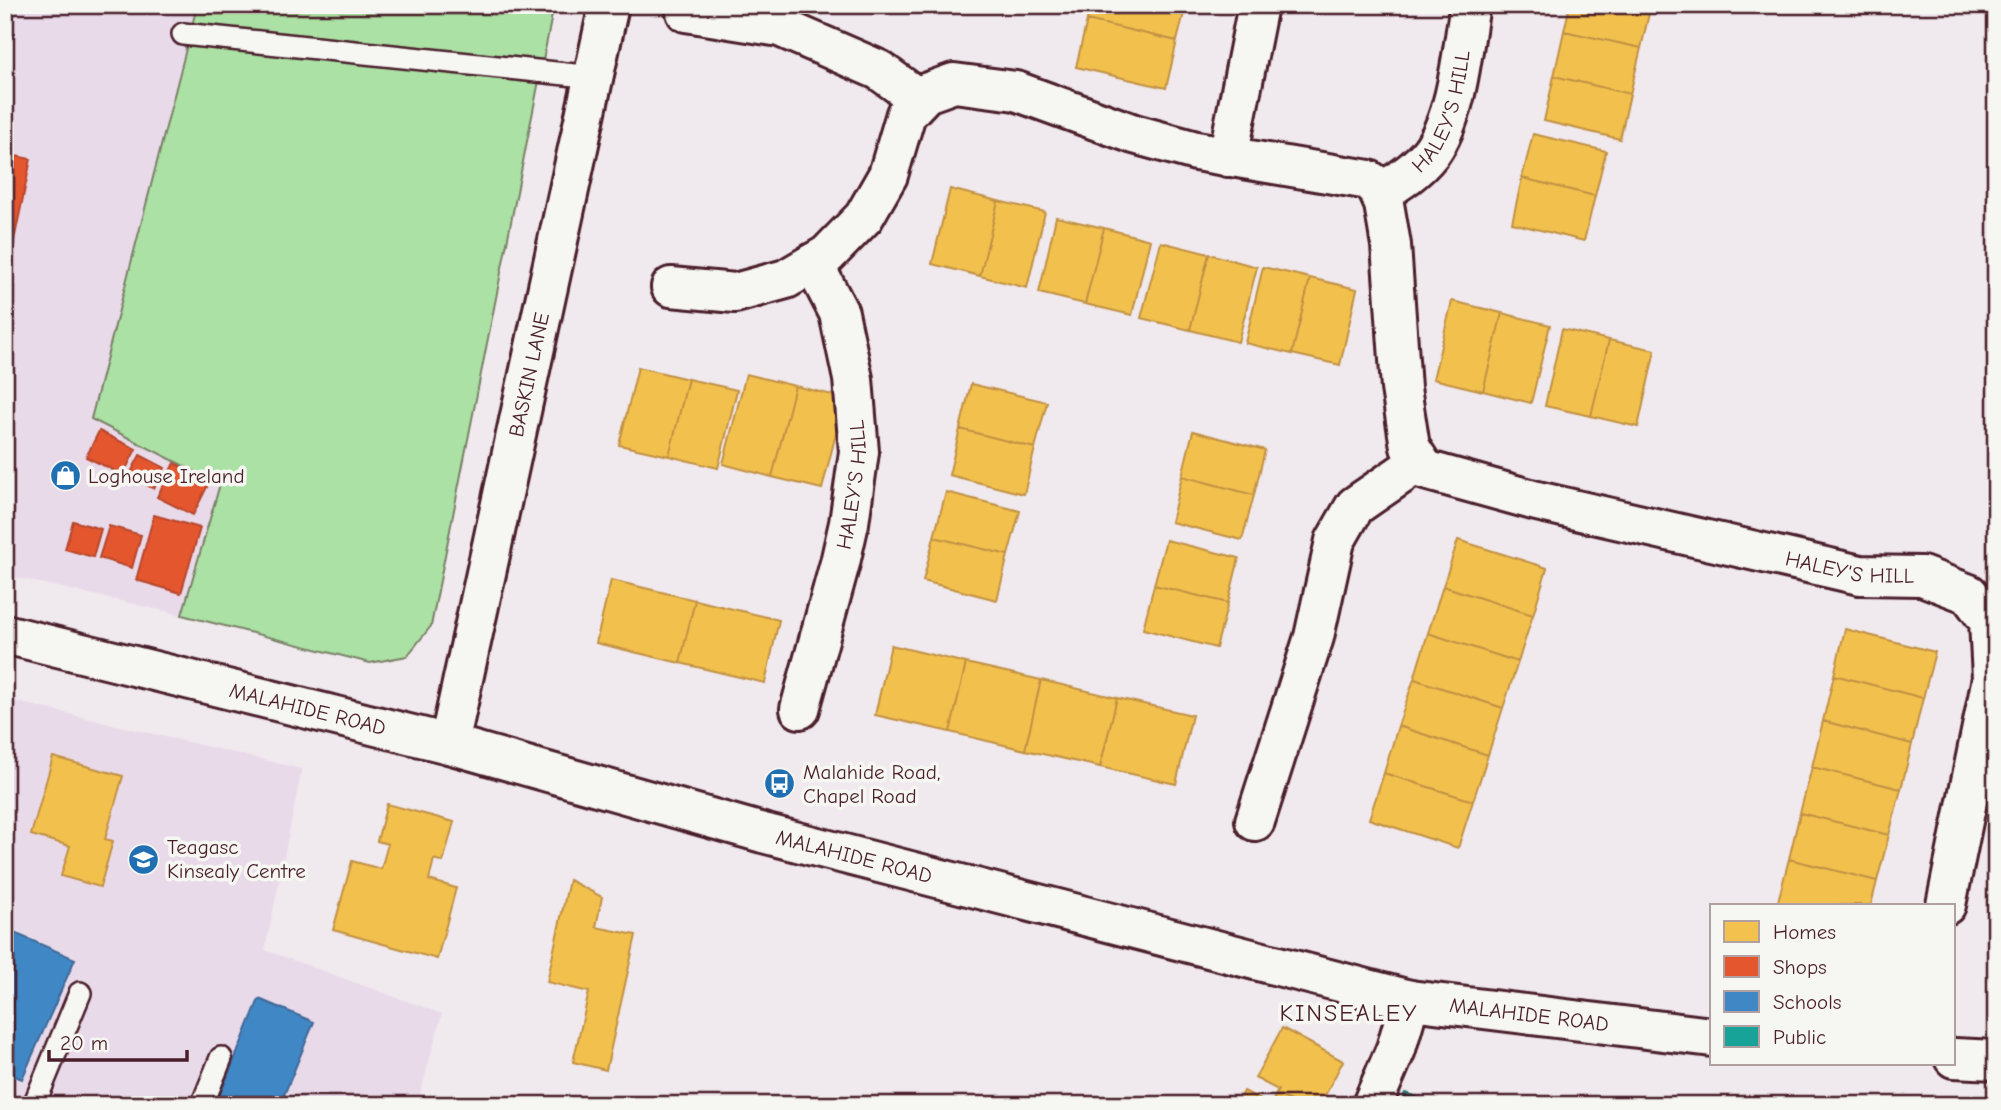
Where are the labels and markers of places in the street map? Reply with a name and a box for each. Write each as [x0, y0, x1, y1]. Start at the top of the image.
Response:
shop icon: Loghouse Ireland [48, 459, 82, 493]
place label: Loghouse Ireland [88, 464, 245, 488]
place label: Malahide Road, Chapel Road [803, 760, 940, 808]
bus stop icon: Malahide Road, Chapel Road [763, 767, 797, 801]
place label: Teagasc Kinsealy Centre [167, 835, 306, 883]
school or university icon: Teagasc Kinsealy Centre [127, 842, 161, 876]

